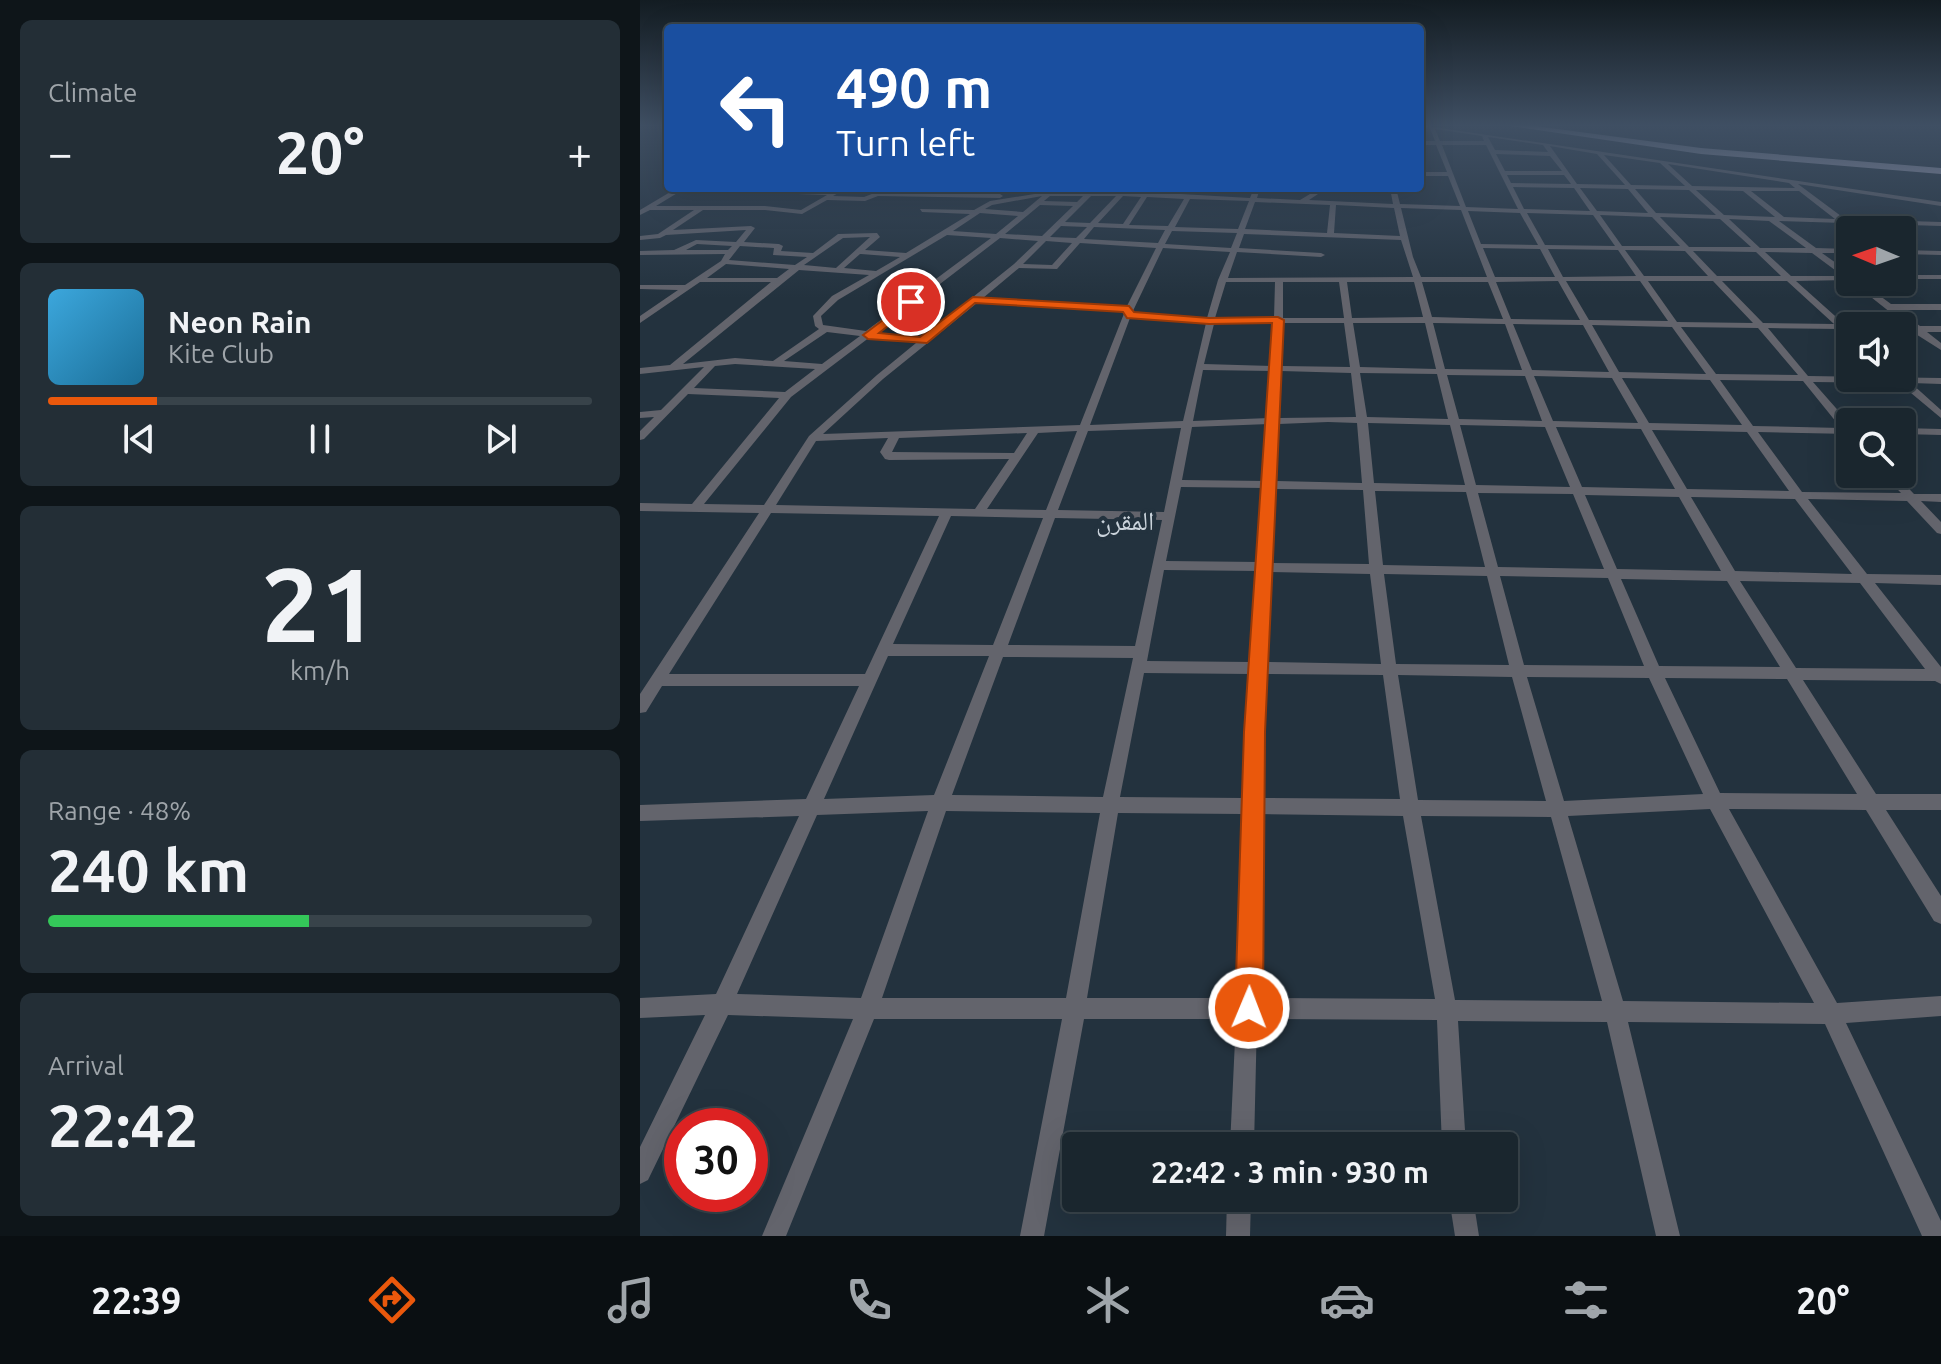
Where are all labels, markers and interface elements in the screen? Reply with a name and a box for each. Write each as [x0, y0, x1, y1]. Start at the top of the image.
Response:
icon: left [704, 56, 808, 160]
text: 490 m [836, 56, 992, 119]
text: Climate [48, 78, 137, 107]
text: 20° [276, 118, 364, 185]
text: Turn left [836, 122, 975, 163]
text: − [48, 128, 73, 177]
text: + [567, 128, 592, 177]
north arrow [1836, 216, 1916, 296]
map controls [1836, 216, 1916, 488]
pin [877, 268, 945, 336]
icon: arrive [889, 280, 933, 324]
text: Neon Rain [168, 305, 312, 339]
button: sound [1836, 312, 1916, 392]
text: Kite Club [168, 339, 274, 368]
button: search [1836, 408, 1916, 488]
icon: previous [117, 417, 161, 461]
icon: pause [298, 417, 342, 461]
icon: next [479, 417, 523, 461]
district label: المقرن [1096, 506, 1154, 537]
text: 21 [261, 545, 379, 662]
text: km/h [290, 656, 350, 685]
text: Range · 48% [48, 796, 191, 825]
text: 240 km [48, 836, 249, 903]
position arrow [1207, 966, 1291, 1050]
text: Arrival [48, 1051, 124, 1080]
text: 22:42 [48, 1091, 198, 1158]
speed limit sign: 30 [664, 1108, 768, 1212]
text: 22:42 · 3 min · 930 m [1151, 1155, 1429, 1189]
icon: directions [364, 1272, 420, 1328]
icon: music [603, 1272, 659, 1328]
icon: phone [841, 1272, 897, 1328]
icon: climate [1080, 1272, 1136, 1328]
icon: car [1319, 1272, 1375, 1328]
icon: filters [1558, 1272, 1614, 1328]
text: 22:39 [91, 1280, 181, 1321]
text: 20° [1796, 1280, 1850, 1321]

